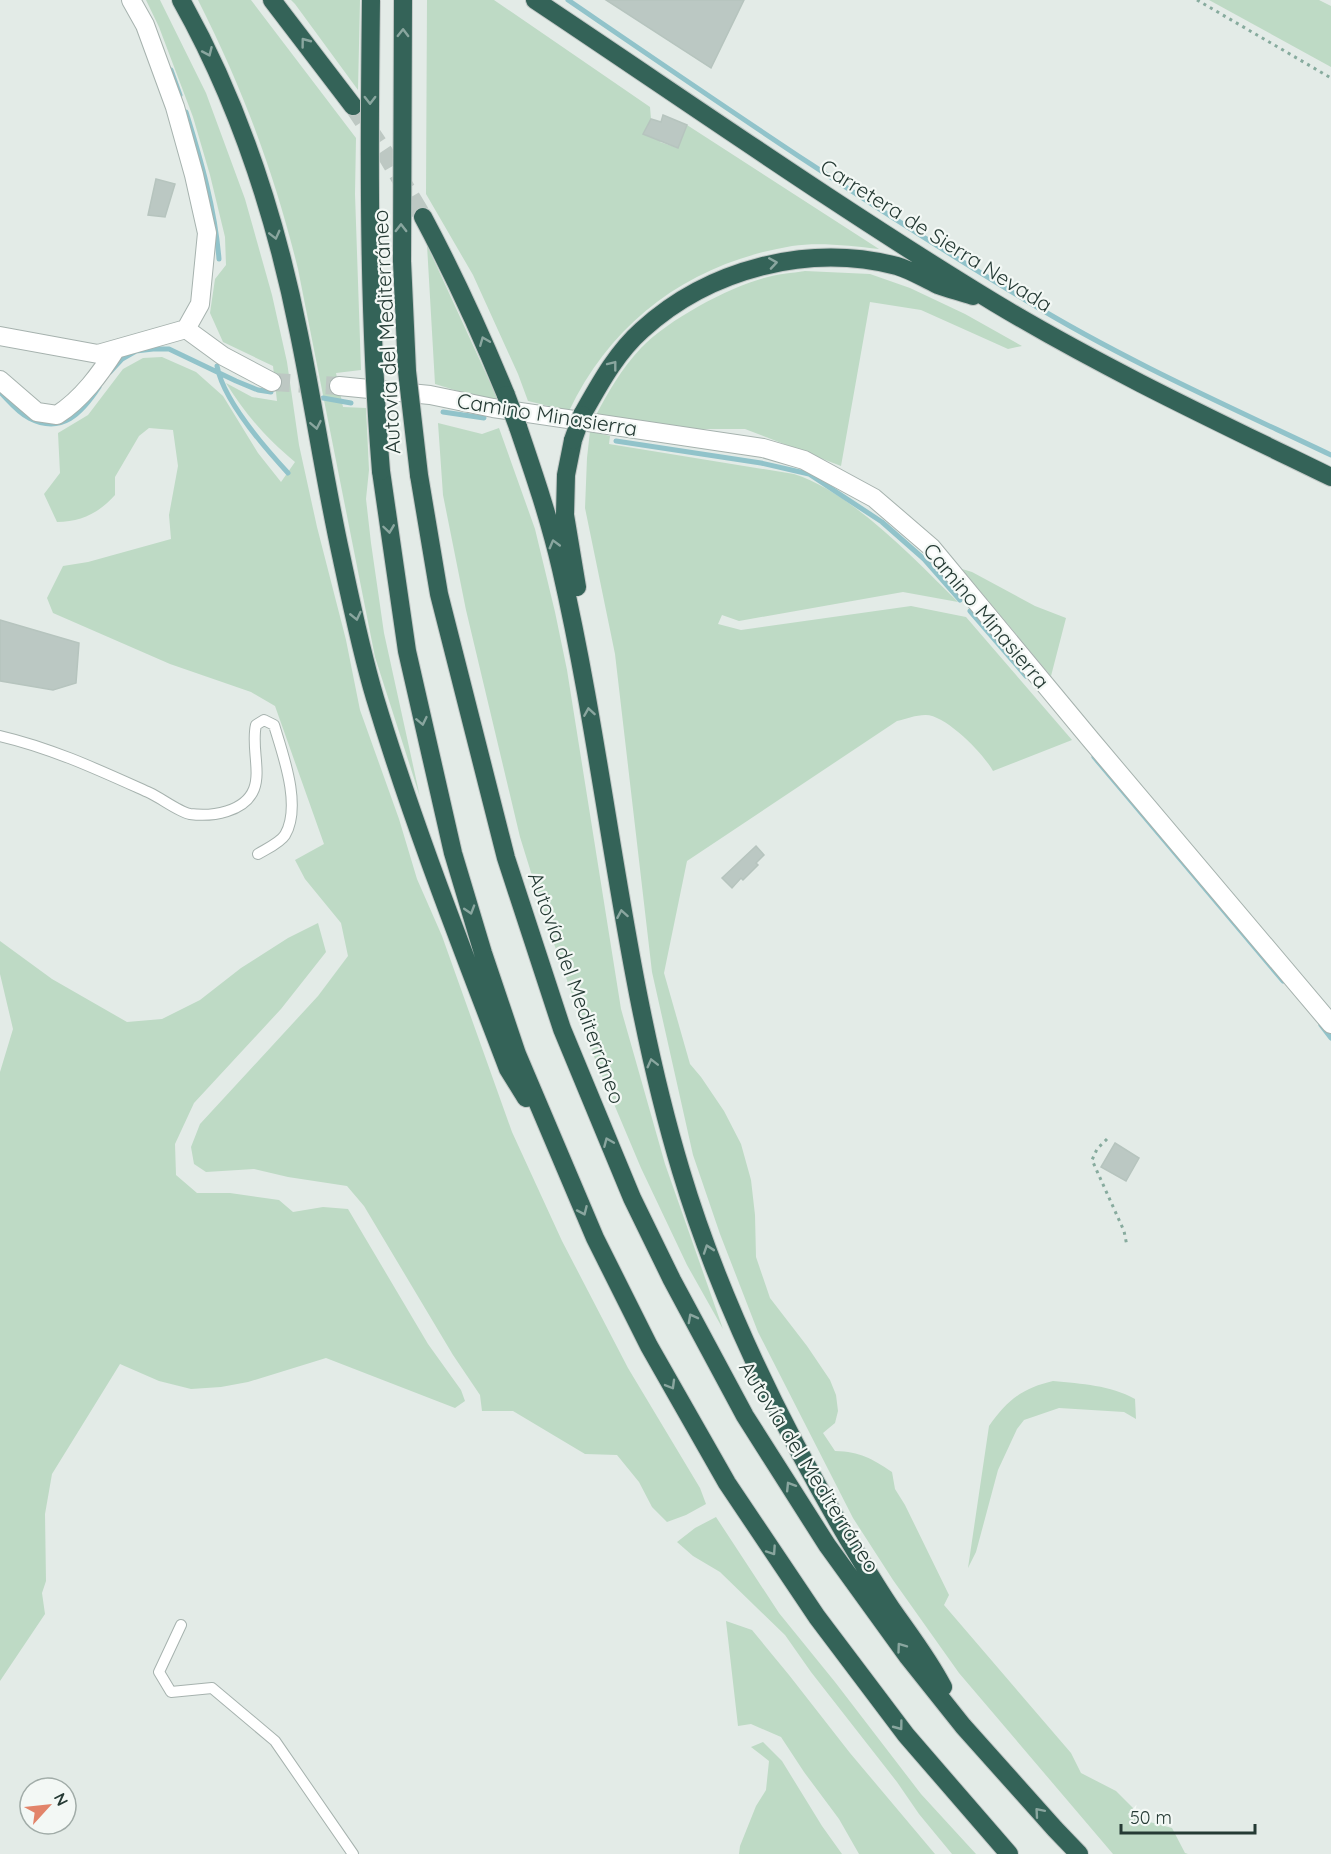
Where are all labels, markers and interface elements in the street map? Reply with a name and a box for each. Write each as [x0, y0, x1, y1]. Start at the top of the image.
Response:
one-way arrow [396, 29, 409, 38]
one-way arrow [302, 38, 313, 49]
one-way arrow [201, 46, 213, 57]
one-way arrow [364, 96, 376, 105]
street label: Carretera de Sierra Nevada [816, 153, 1057, 317]
street label: Autovía del Mediterráneo [367, 209, 405, 455]
one-way arrow [395, 224, 408, 233]
one-way arrow [268, 230, 281, 240]
one-way arrow [768, 258, 778, 270]
one-way arrow [479, 336, 491, 347]
one-way arrow [605, 361, 616, 372]
street label: Camino Minasierra [455, 387, 639, 441]
one-way arrow [309, 420, 322, 430]
one-way arrow [382, 524, 394, 533]
street label: Camino Minasierra [918, 537, 1055, 694]
one-way arrow [549, 539, 562, 549]
one-way arrow [348, 611, 361, 621]
one-way arrow [583, 707, 596, 717]
one-way arrow [415, 716, 428, 726]
street label: Autovía del Mediterráneo [523, 868, 631, 1107]
one-way arrow [463, 904, 475, 915]
one-way arrow [616, 910, 629, 920]
one-way arrow [646, 1058, 659, 1068]
one-way arrow [603, 1137, 615, 1148]
one-way arrow [576, 1204, 588, 1215]
one-way arrow [703, 1245, 716, 1255]
one-way arrow [688, 1313, 699, 1324]
street label: Autovía del Mediterráneo [734, 1356, 886, 1577]
one-way arrow [664, 1379, 675, 1389]
one-way arrow [786, 1482, 797, 1493]
one-way arrow [765, 1544, 776, 1555]
one-way arrow [897, 1642, 908, 1653]
one-way arrow [892, 1719, 903, 1730]
north arrow [18, 1776, 78, 1836]
text: N [50, 1789, 73, 1809]
scale bar [1121, 1797, 1254, 1835]
text: 50 m [1130, 1806, 1172, 1829]
one-way arrow [1035, 1808, 1046, 1818]

